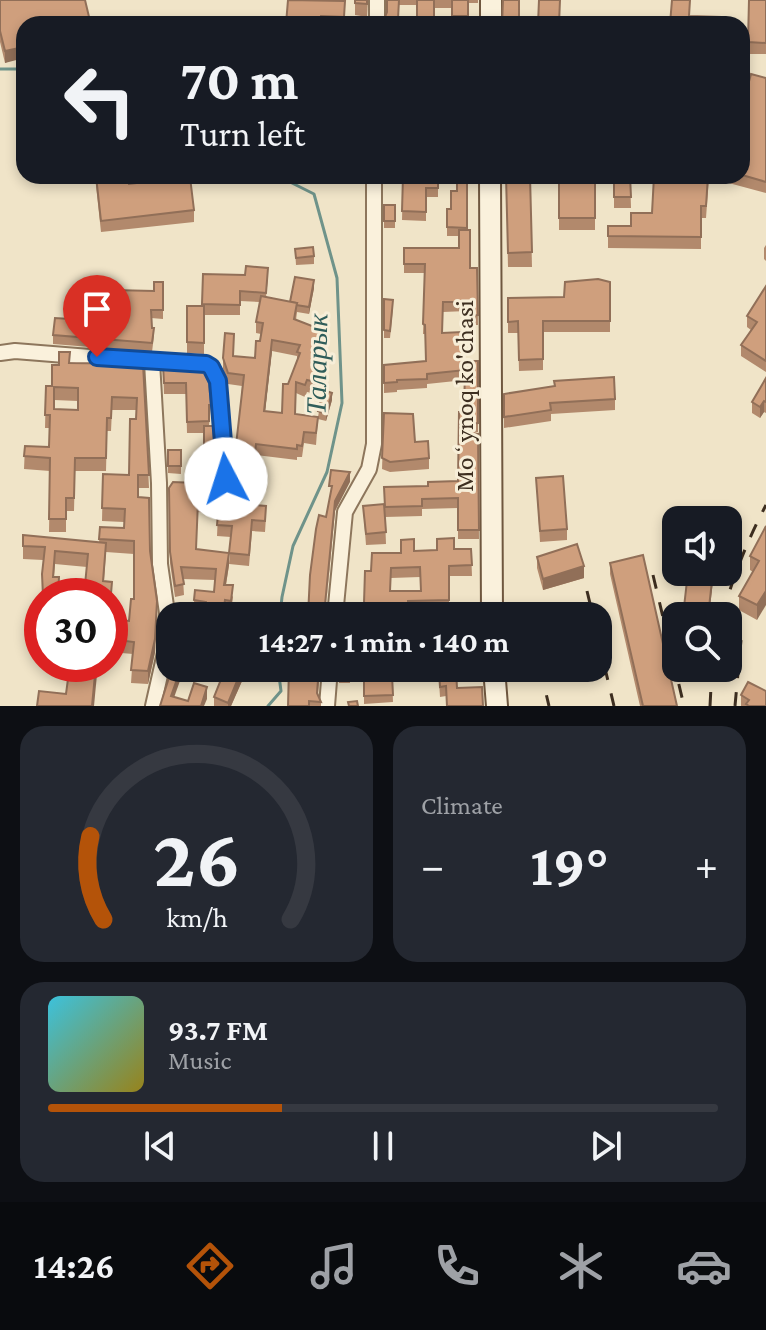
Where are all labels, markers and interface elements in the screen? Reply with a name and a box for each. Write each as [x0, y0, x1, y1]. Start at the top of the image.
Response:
icon: left [48, 48, 152, 152]
text: 70 m [180, 49, 299, 111]
text: Turn left [180, 114, 305, 154]
pin [63, 275, 131, 357]
icon: arrive [75, 287, 119, 331]
street label: Moʻynoq ko'chasi [450, 300, 479, 492]
water label: Таларык [301, 312, 333, 415]
position arrow [184, 437, 268, 521]
map controls [662, 506, 742, 682]
button: sound [662, 506, 742, 586]
speed limit sign: 30 [24, 578, 128, 682]
button: search [662, 602, 742, 682]
text: 14:27 · 1 min · 140 m [259, 625, 509, 658]
text: Climate [421, 791, 503, 820]
text: 26 [153, 811, 240, 904]
text: 19° [530, 831, 609, 898]
text: − [421, 841, 444, 889]
text: + [695, 841, 718, 889]
text: km/h [166, 901, 227, 933]
text: 93.7 FM [168, 1013, 268, 1046]
text: Music [168, 1046, 231, 1075]
icon: previous [138, 1124, 182, 1168]
icon: pause [361, 1124, 405, 1168]
icon: next [584, 1124, 628, 1168]
icon: directions [182, 1238, 238, 1294]
icon: music [306, 1238, 362, 1294]
icon: phone [429, 1238, 485, 1294]
icon: climate [553, 1238, 609, 1294]
icon: car [676, 1238, 732, 1294]
text: 14:26 [34, 1246, 115, 1286]

